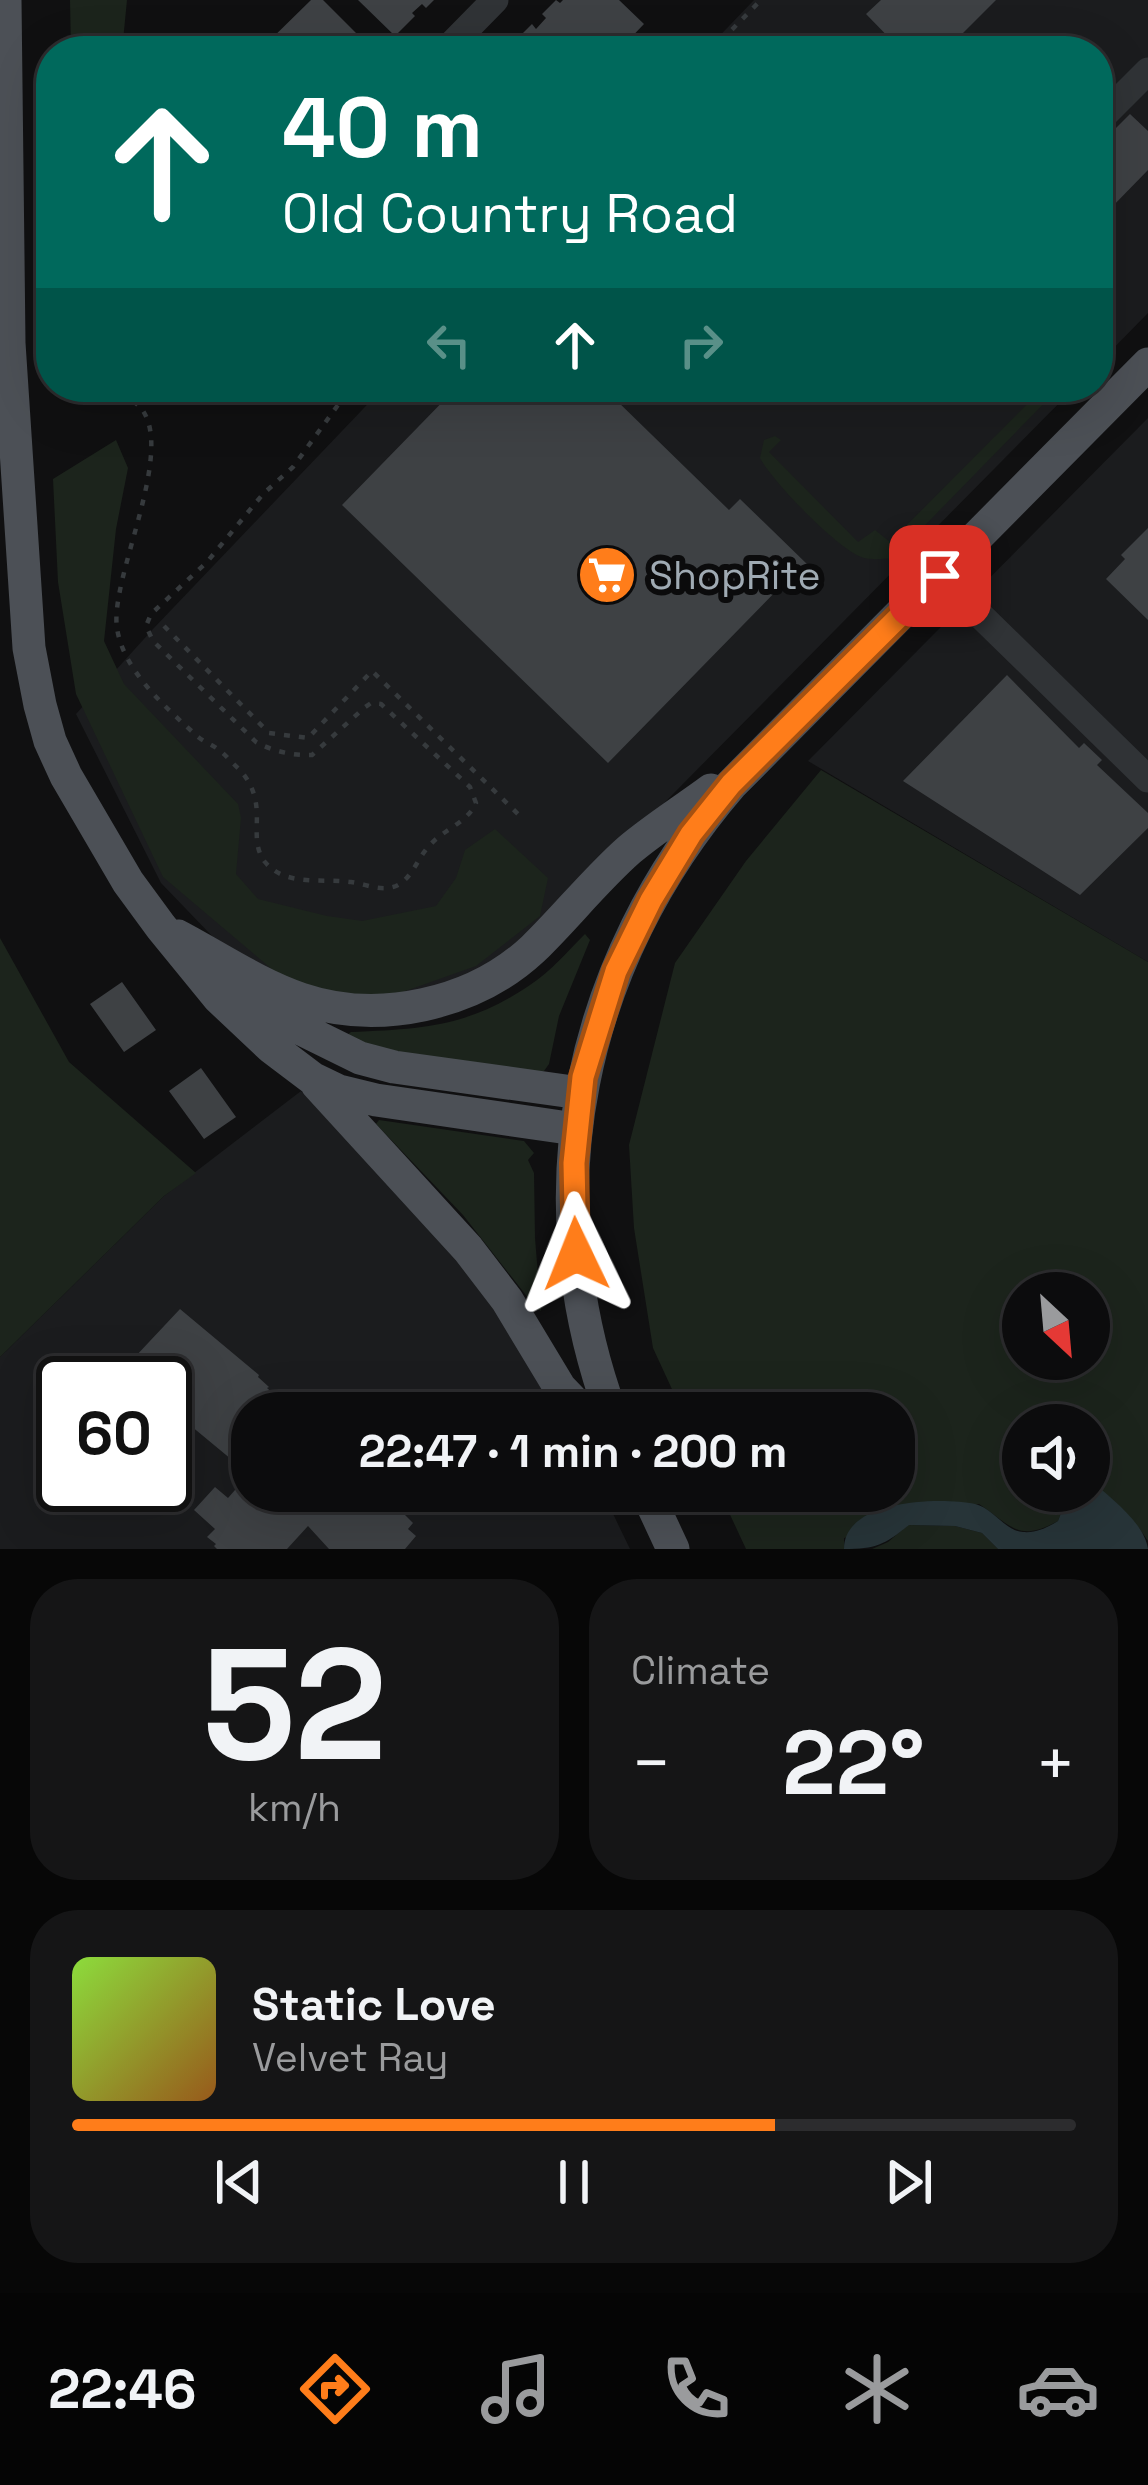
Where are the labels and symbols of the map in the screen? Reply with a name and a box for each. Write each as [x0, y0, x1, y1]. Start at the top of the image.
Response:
pin [889, 525, 991, 627]
supermarket icon: ShopRite [576, 544, 638, 606]
place label: ShopRite [649, 551, 821, 600]
position arrow [513, 1191, 639, 1317]
north arrow [1002, 1272, 1110, 1380]
speed limit sign: 60 [36, 1356, 192, 1512]

